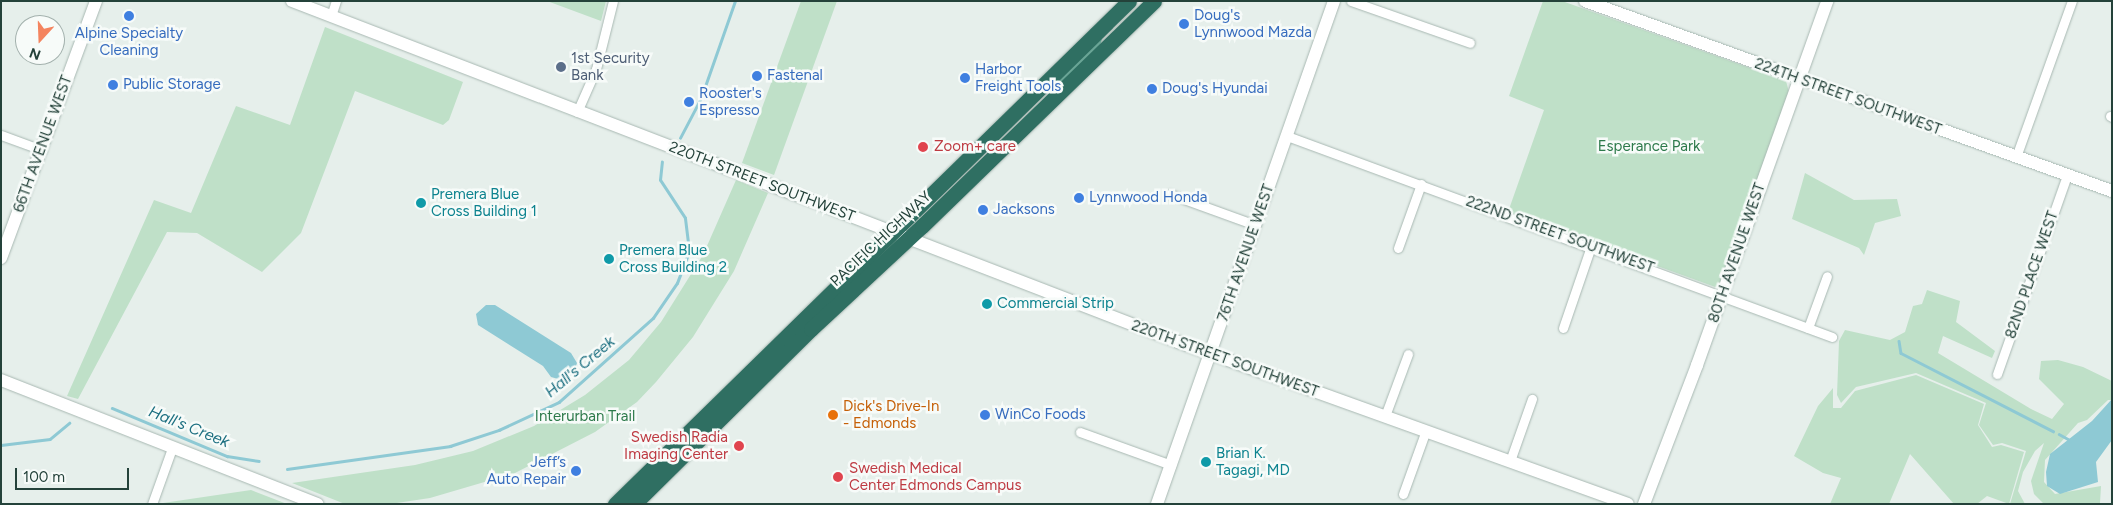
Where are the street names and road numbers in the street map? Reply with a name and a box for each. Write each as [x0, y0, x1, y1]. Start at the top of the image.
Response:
street label: 224TH STREET SOUTHWEST [1752, 55, 1944, 139]
street label: 66TH AVENUE WEST [10, 73, 76, 215]
street label: 220TH STREET SOUTHWEST [666, 138, 858, 226]
street label: 80TH AVENUE WEST [1705, 181, 1769, 325]
street label: 76TH AVENUE WEST [1214, 182, 1278, 324]
street label: PACIFIC HIGHWAY [827, 188, 935, 290]
street label: 222ND STREET SOUTHWEST [1463, 193, 1657, 277]
street label: 82ND PLACE WEST [2002, 209, 2062, 341]
street label: 220TH STREET SOUTHWEST [1129, 317, 1321, 401]

